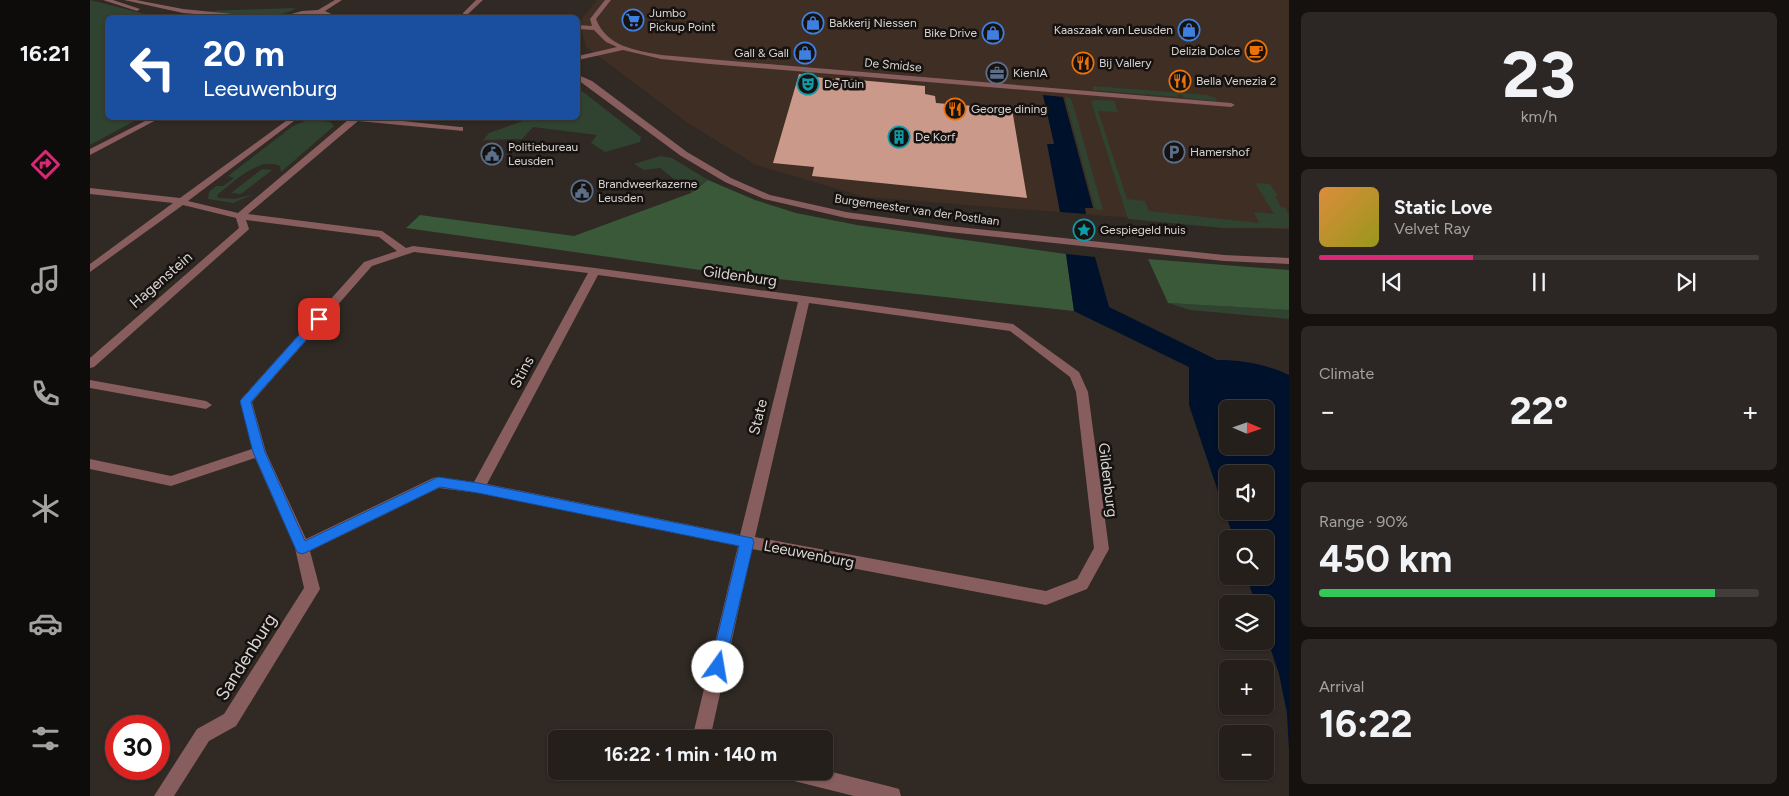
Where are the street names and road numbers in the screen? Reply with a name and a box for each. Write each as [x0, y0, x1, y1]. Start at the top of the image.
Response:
street label: De Smidse [864, 56, 923, 75]
street label: Burgemeester van der Postlaan [834, 191, 1001, 229]
street label: Hagenstein [126, 248, 196, 312]
street label: Gildenburg [702, 262, 778, 290]
street label: Stins [506, 353, 538, 391]
street label: State [745, 397, 771, 437]
street label: Gildenburg [1095, 442, 1121, 518]
street label: Leeuwenburg [762, 536, 856, 572]
street label: Sandenburg [211, 610, 281, 704]

